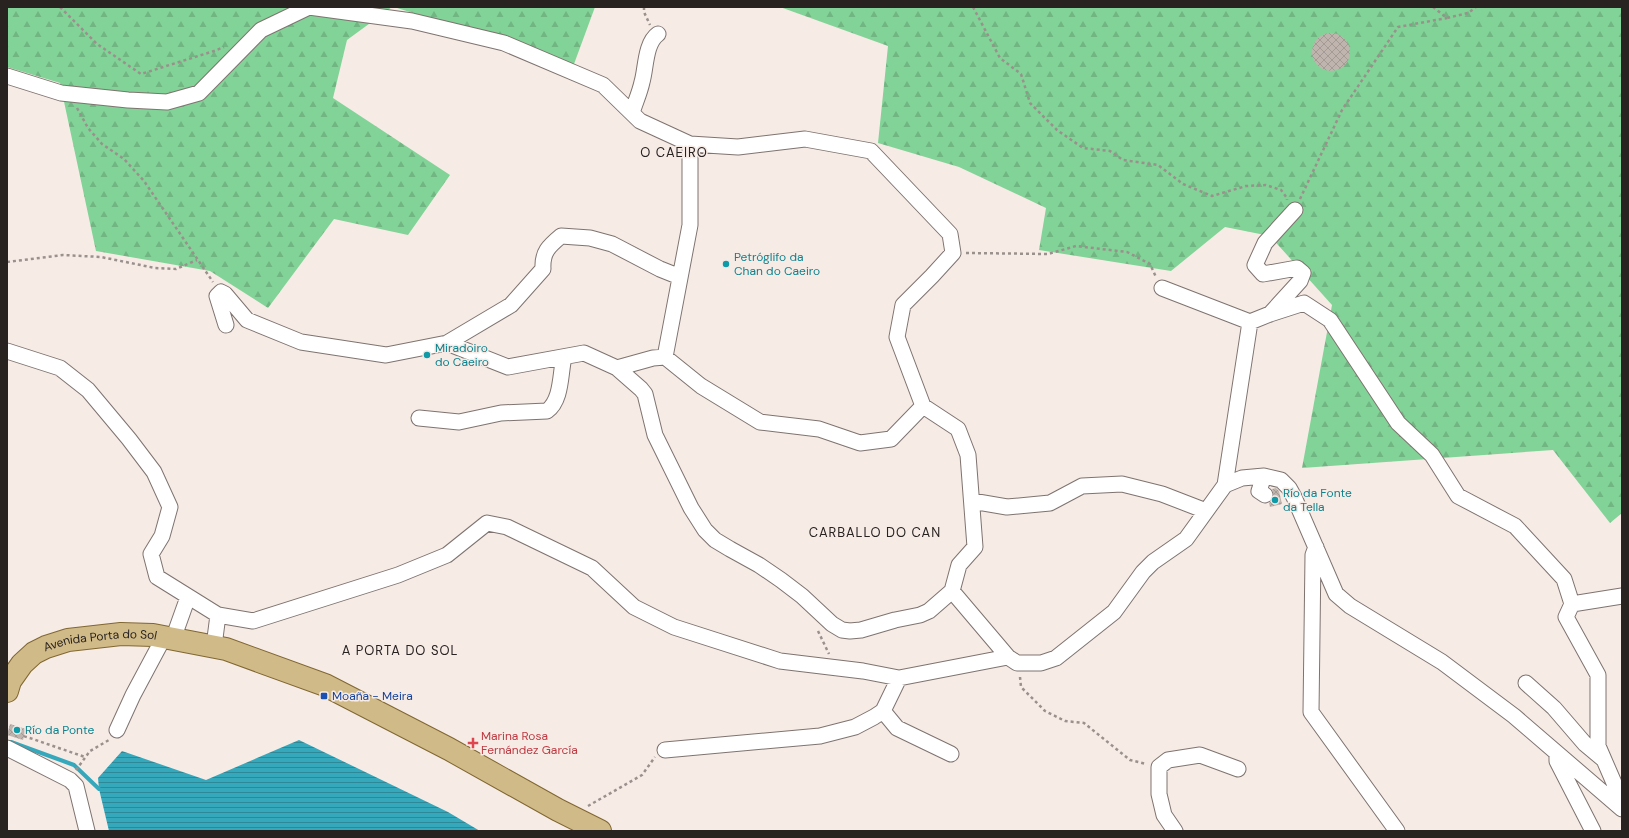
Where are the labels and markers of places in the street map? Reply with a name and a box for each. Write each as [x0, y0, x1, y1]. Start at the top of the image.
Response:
place label: Petróglifo da Chan do Caeiro [734, 249, 820, 279]
marker: Petróglifo da Chan do Caeiro [721, 259, 731, 269]
place label: Miradoiro do Caeiro [435, 340, 489, 370]
marker: Miradoiro do Caeiro [422, 350, 432, 360]
place label: Río da Fonte da Tella [1283, 485, 1352, 515]
marker: Río da Fonte da Tella [1270, 495, 1280, 505]
place label: Moaña - Meira [332, 688, 413, 704]
marker: Moaña - Meira [319, 691, 329, 701]
place label: Río da Ponte [25, 722, 95, 738]
marker: Río da Ponte [12, 725, 22, 735]
place label: Marina Rosa Fernández García [481, 728, 578, 758]
marker: Marina Rosa Fernández García [468, 738, 478, 748]

